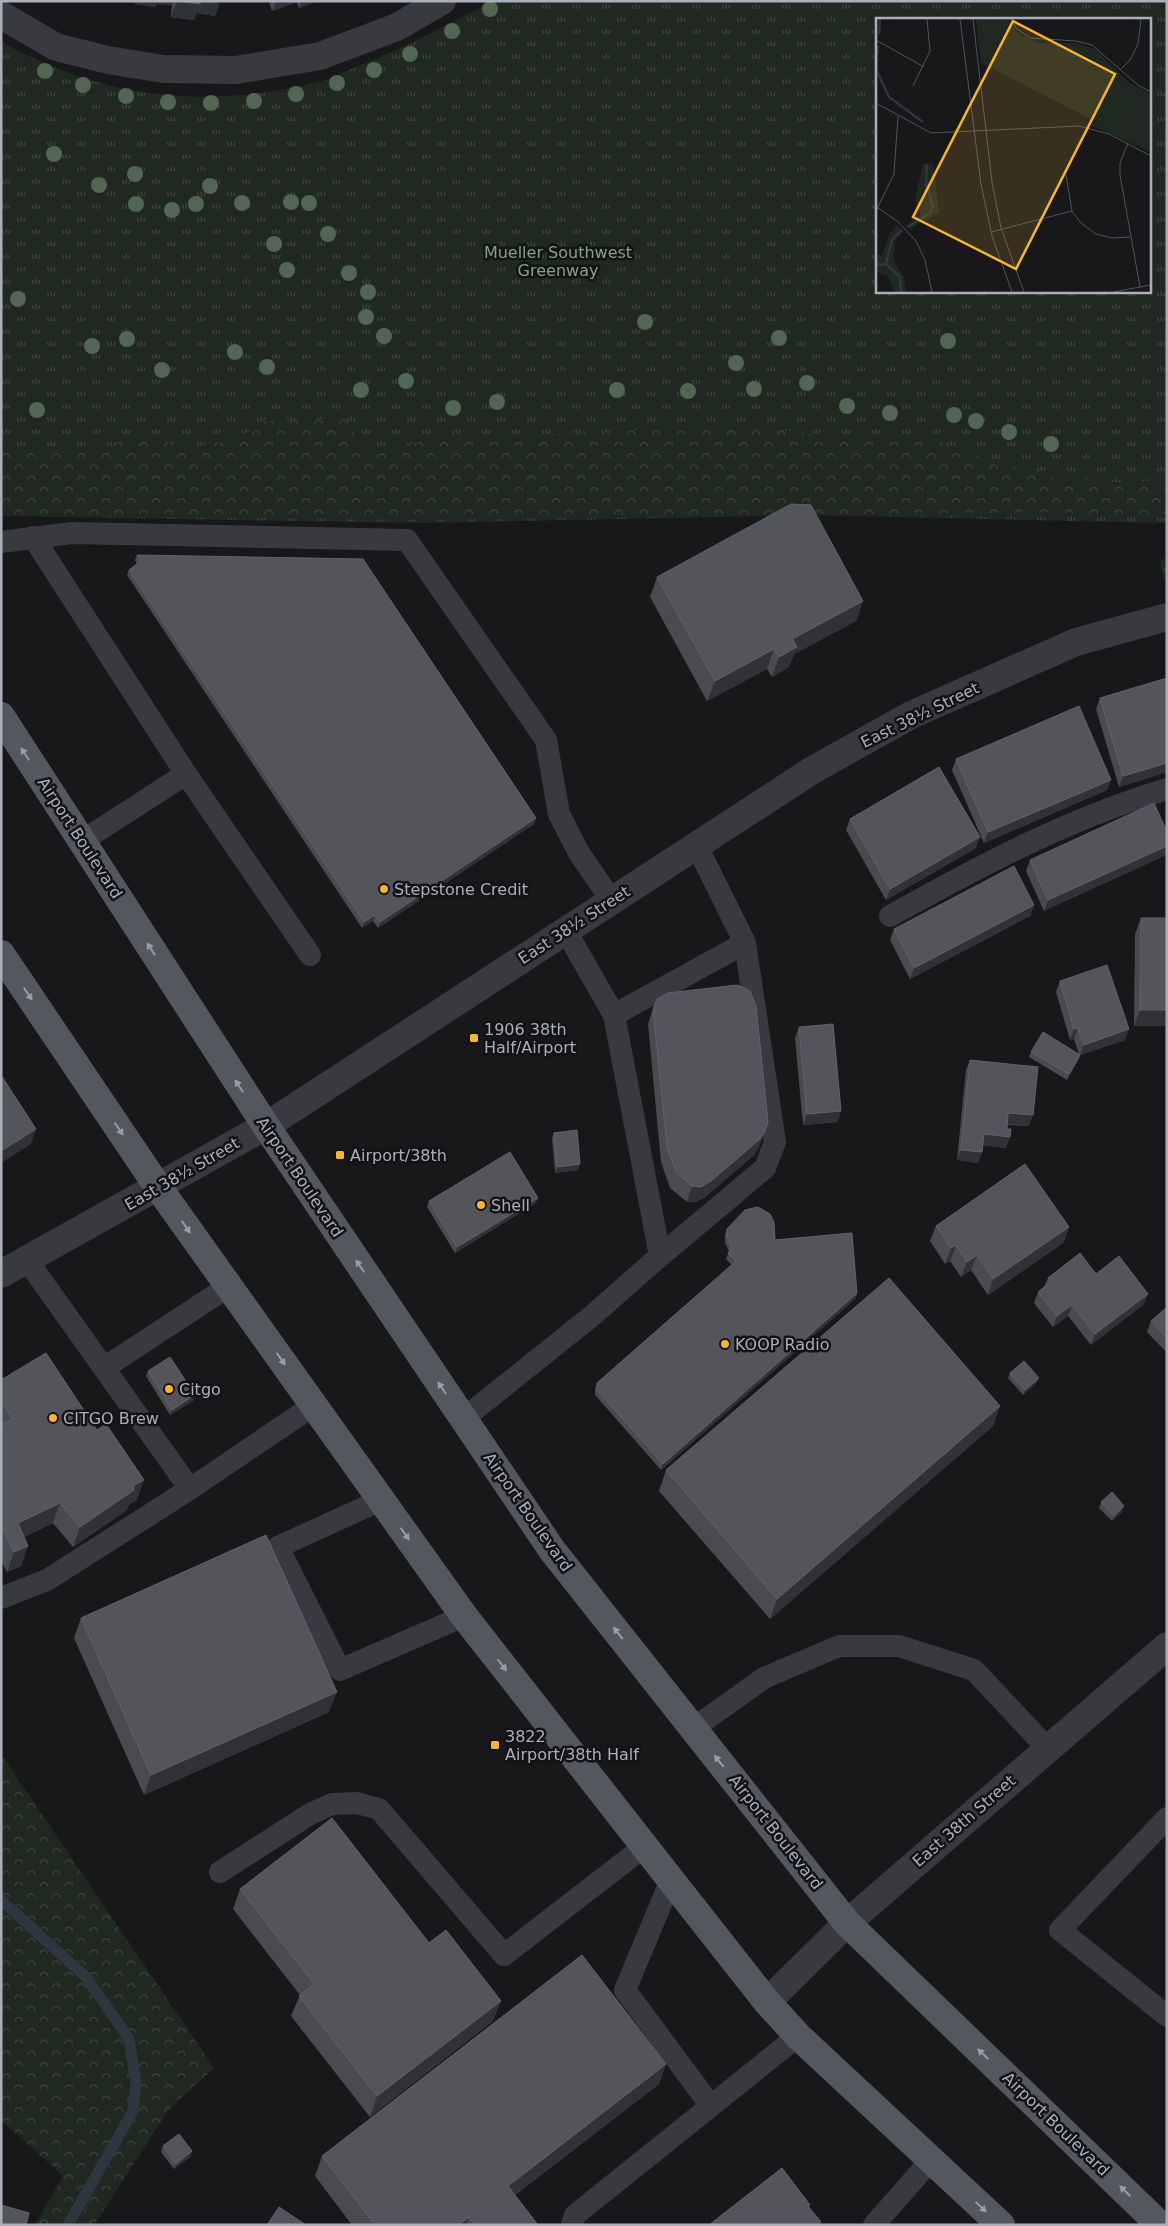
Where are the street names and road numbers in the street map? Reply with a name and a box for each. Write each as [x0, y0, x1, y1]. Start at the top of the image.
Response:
street label: East 38½ Street [858, 678, 982, 752]
street label: Airport Boulevard [34, 774, 126, 902]
street label: East 38½ Street [515, 882, 633, 968]
street label: Airport Boulevard [253, 1113, 347, 1241]
street label: East 38½ Street [121, 1133, 243, 1215]
street label: Airport Boulevard [480, 1449, 576, 1575]
street label: Airport Boulevard [725, 1771, 827, 1893]
street label: East 38th Street [909, 1771, 1019, 1871]
street label: Airport Boulevard [999, 2068, 1113, 2180]

